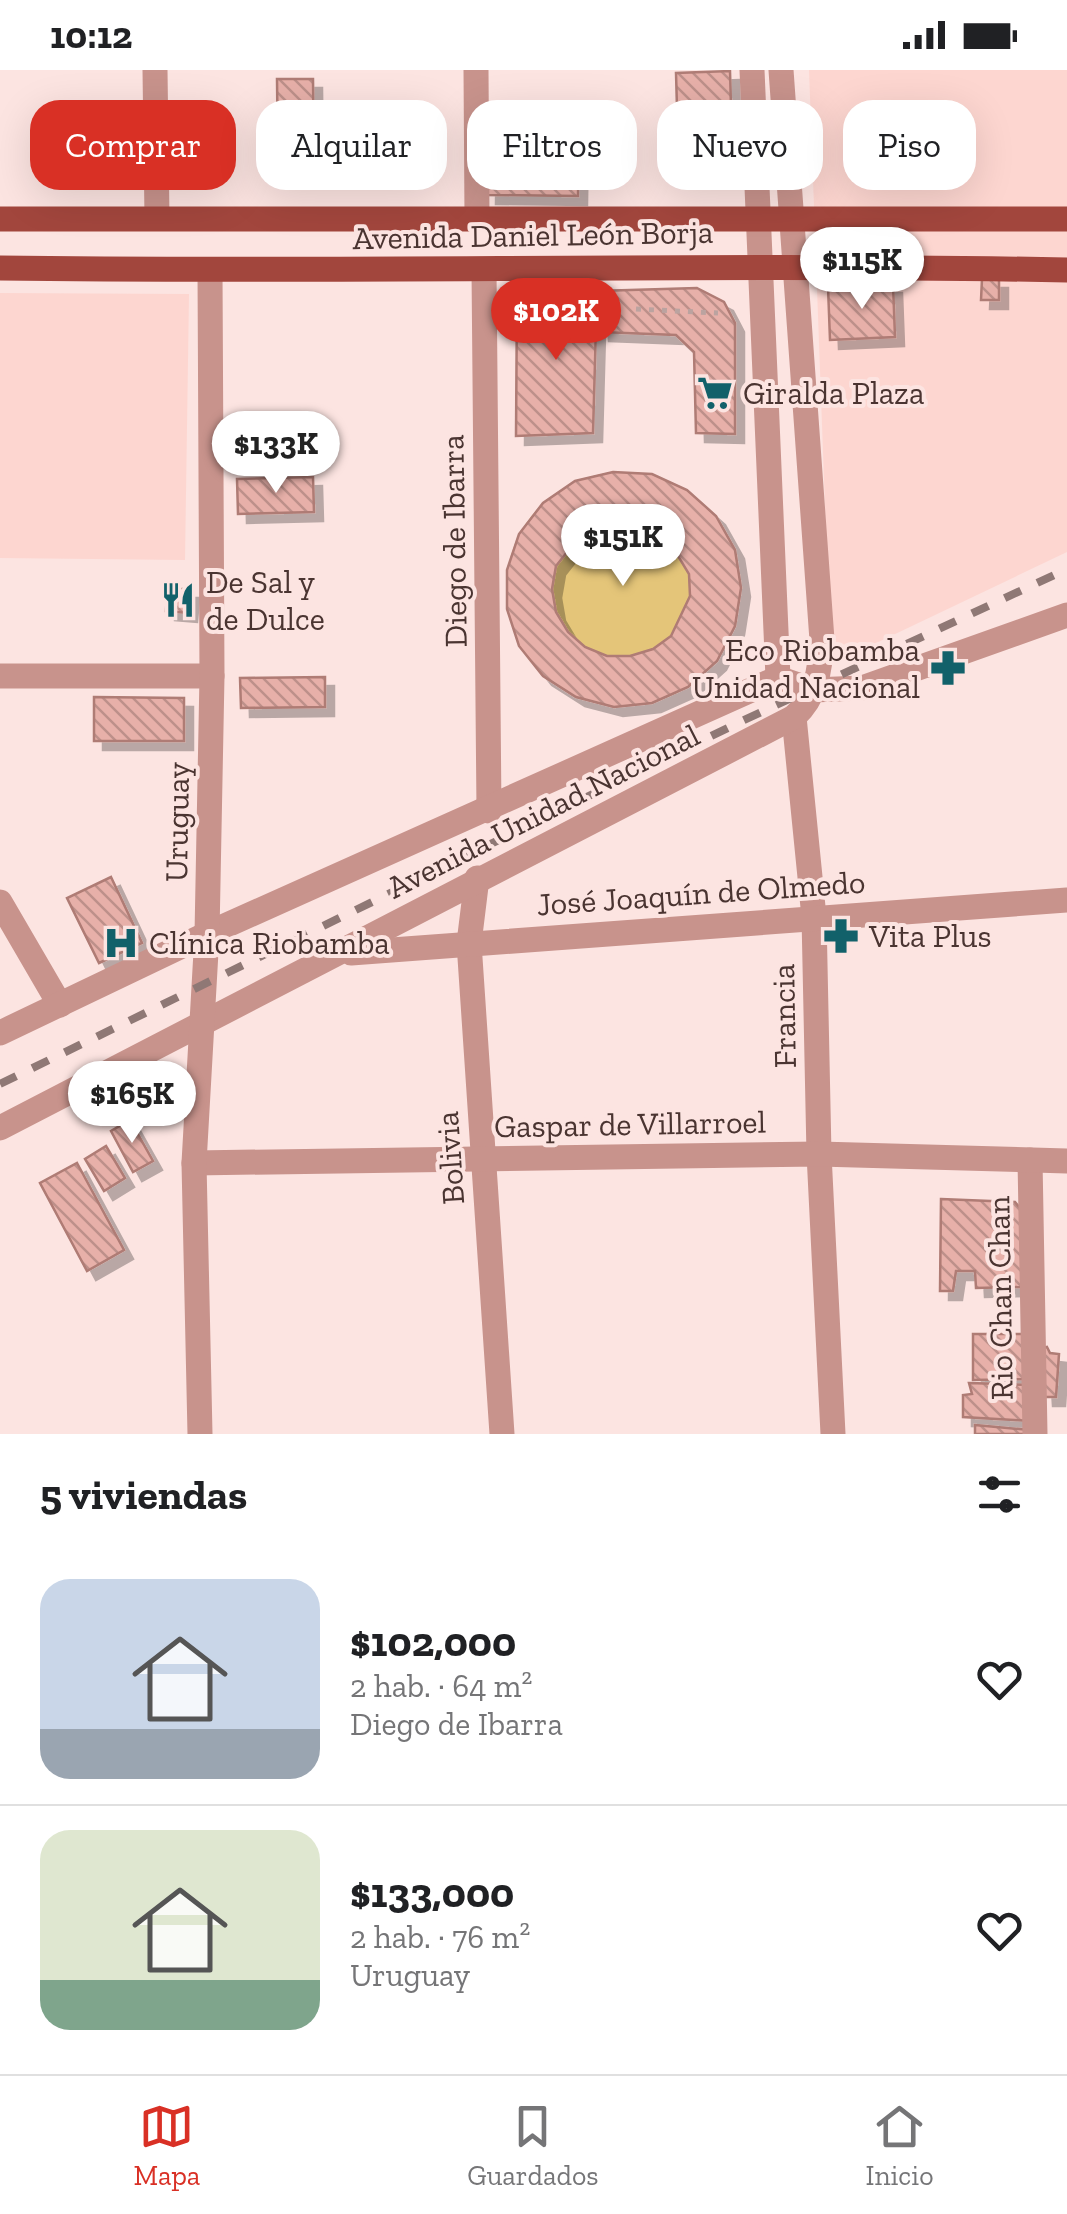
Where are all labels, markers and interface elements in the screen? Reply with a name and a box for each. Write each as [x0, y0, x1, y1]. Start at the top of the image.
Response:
text: 10:12 [50, 12, 132, 58]
chip: Comprar [30, 100, 236, 190]
chip: Alquilar [256, 100, 447, 190]
chip: Filtros [467, 100, 637, 190]
chip: Nuevo [657, 100, 823, 190]
chip: Piso [843, 100, 976, 190]
street label: Avenida Daniel León Borja [352, 213, 714, 257]
pin: $115K [792, 227, 932, 312]
text: $115K [822, 240, 902, 278]
pin: $102K [486, 278, 626, 363]
text: $102K [513, 291, 599, 329]
supermarket icon: Giralda Plaza [696, 374, 734, 412]
place label: Giralda Plaza [743, 374, 924, 412]
pin: $133K [206, 411, 346, 496]
text: $133K [234, 424, 318, 462]
street label: Diego de Ibarra [433, 434, 475, 648]
pin: $151K [553, 504, 693, 589]
text: $151K [583, 517, 663, 555]
place label: De Sal y de Dulce [206, 563, 325, 638]
restaurant icon: De Sal y de Dulce [159, 581, 197, 619]
place label: Eco Riobamba Unidad Nacional [692, 631, 920, 706]
pharmacy icon: Eco Riobamba Unidad Nacional [929, 649, 967, 687]
street label: Avenida Unidad Nacional [380, 716, 706, 906]
street label: Uruguay [157, 761, 197, 882]
street label: José Joaquín de Olmedo [535, 863, 867, 923]
pharmacy icon: Vita Plus [822, 917, 860, 955]
place label: Vita Plus [868, 917, 992, 955]
hospital icon: Clínica Riobamba [102, 924, 140, 962]
place label: Clínica Riobamba [149, 924, 390, 962]
street label: Francia [764, 964, 804, 1068]
pin: $165K [62, 1061, 202, 1146]
text: $165K [90, 1074, 174, 1112]
street label: Gaspar de Villarroel [494, 1103, 766, 1145]
street label: Bolivia [428, 1110, 472, 1206]
street label: Rio Chan Chan [979, 1195, 1021, 1401]
icon: filters [972, 1467, 1027, 1522]
text: 5 viviendas [40, 1469, 247, 1520]
text: $102,000 [350, 1616, 516, 1667]
icon: home [120, 1619, 240, 1739]
icon: heart [972, 1652, 1027, 1707]
text: 2 hab. · 64 m² [350, 1667, 532, 1705]
text: Diego de Ibarra [350, 1705, 563, 1743]
text: $133,000 [350, 1867, 514, 1918]
icon: home [120, 1870, 240, 1990]
icon: heart [972, 1903, 1027, 1958]
text: 2 hab. · 76 m² [350, 1918, 530, 1956]
text: Uruguay [350, 1956, 470, 1994]
tab: Mapa [133, 2099, 200, 2192]
tab: Guardados [467, 2099, 599, 2192]
tab: Inicio [865, 2099, 934, 2192]

